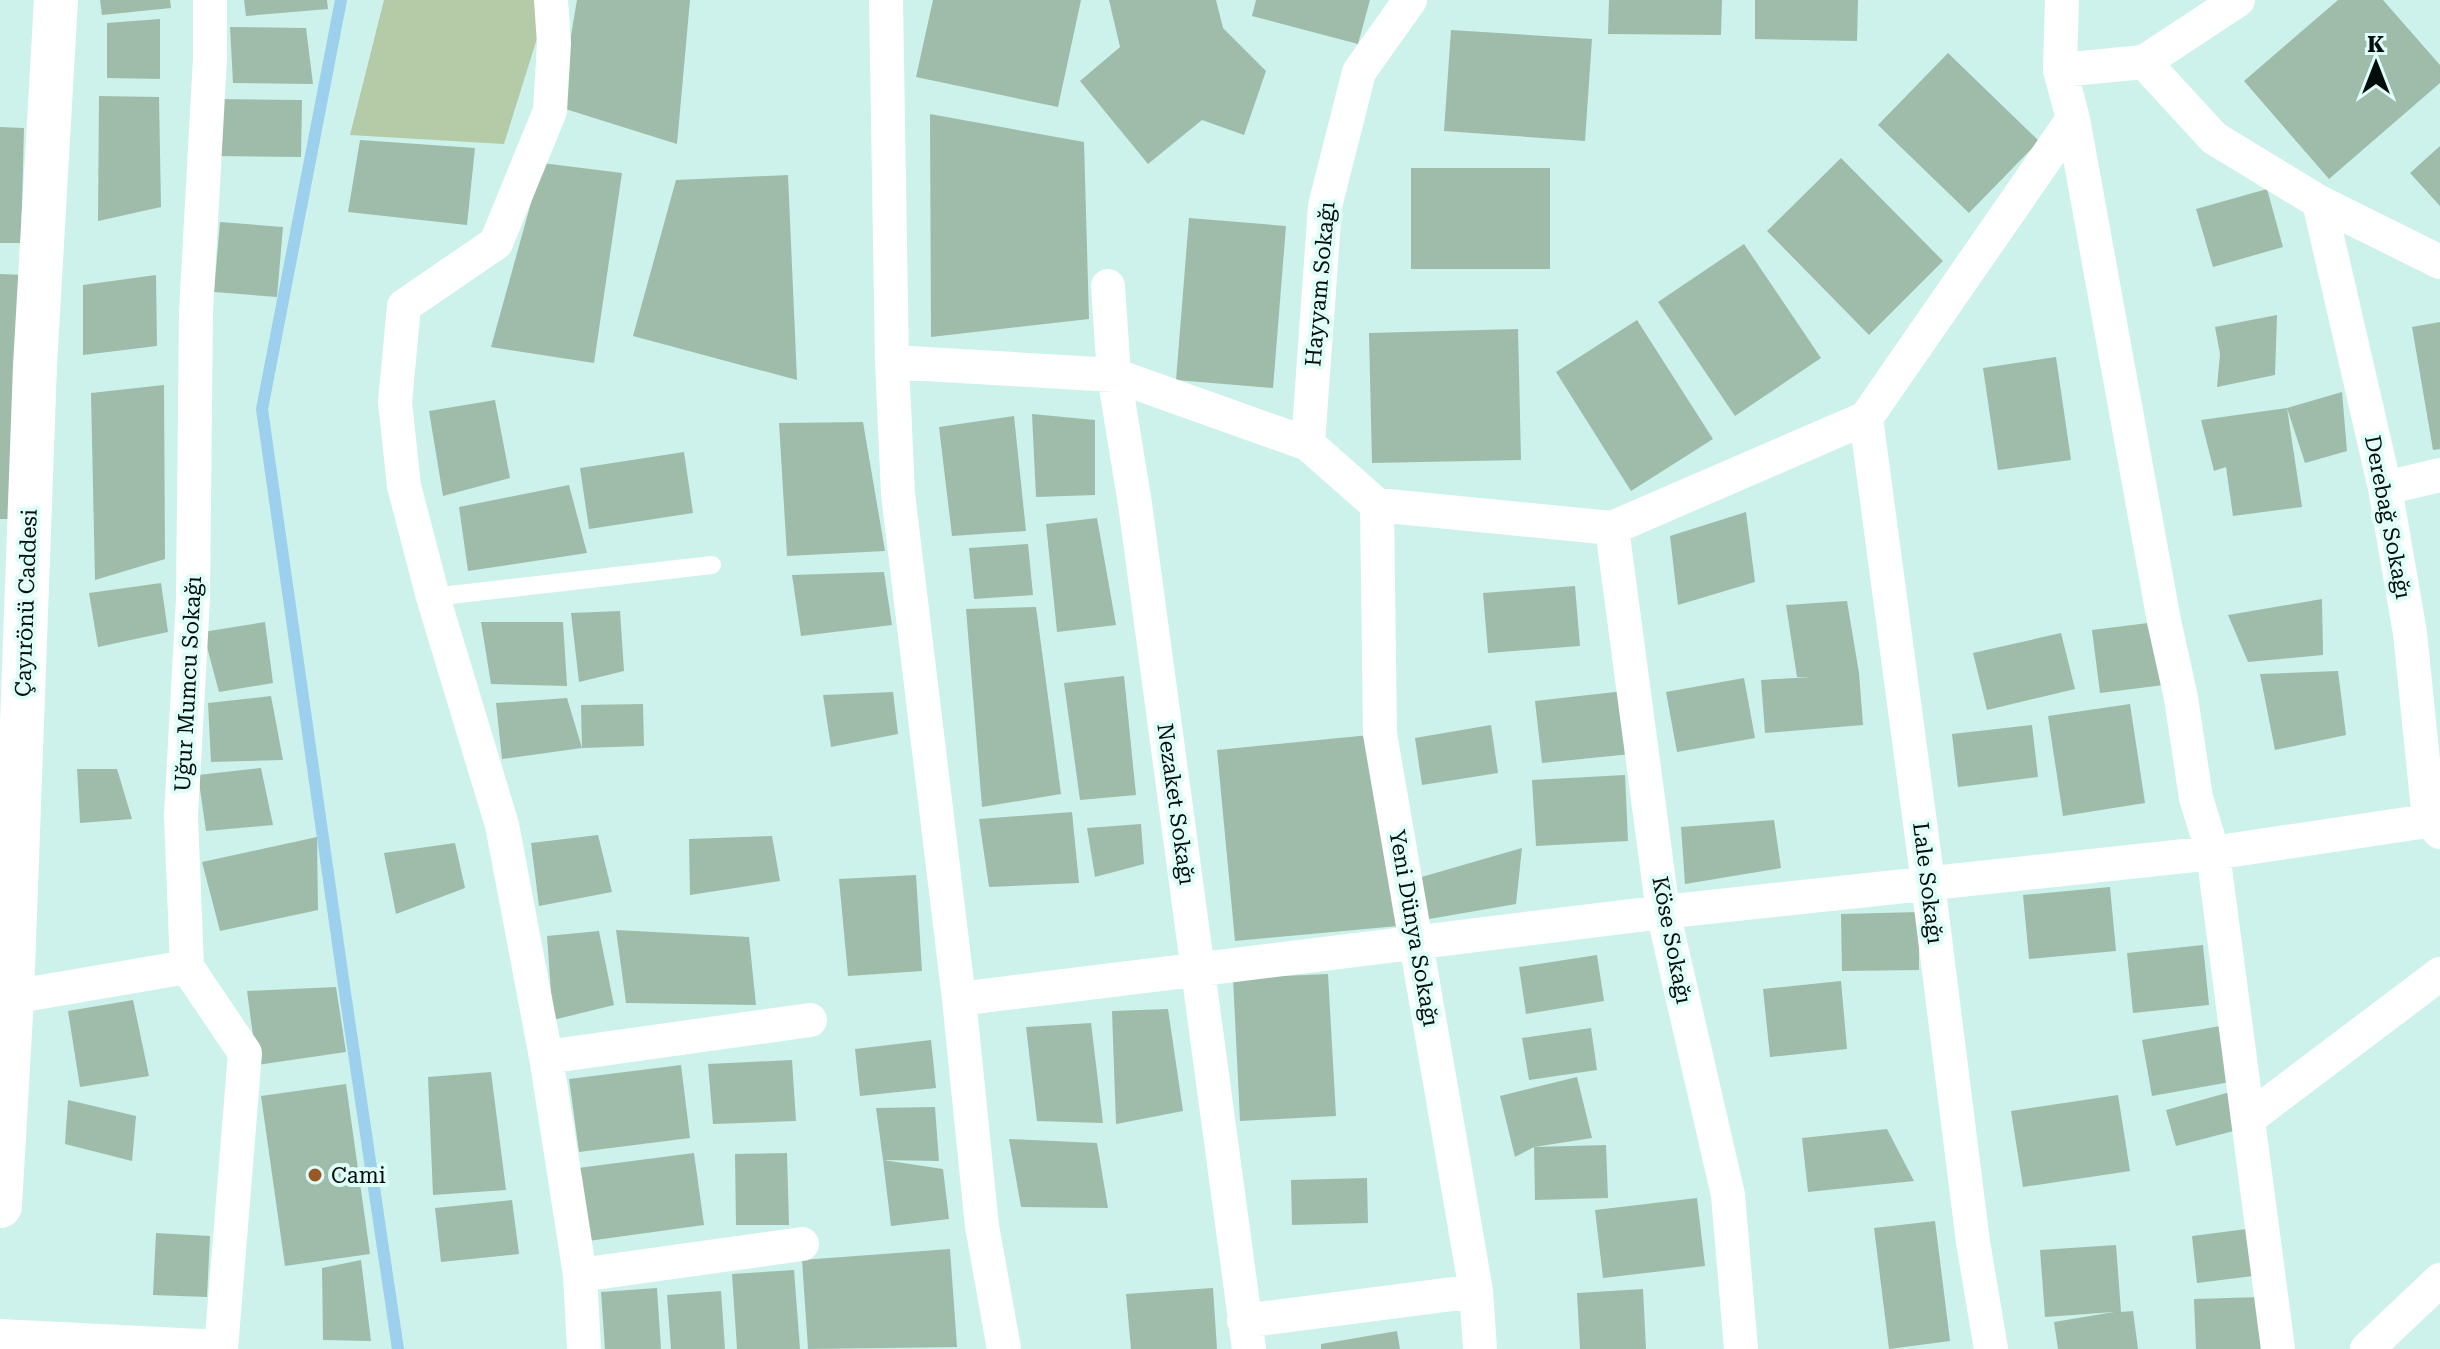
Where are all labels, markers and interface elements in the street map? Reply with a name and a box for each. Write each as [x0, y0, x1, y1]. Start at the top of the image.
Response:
north arrow [2336, 24, 2416, 104]
text: K [2367, 32, 2385, 57]
street label: Hayyam Sokağı [1300, 201, 1340, 367]
street label: Derebağ Sokağı [2360, 433, 2416, 601]
street label: Çayırönü Caddesi [10, 509, 42, 697]
street label: Uğur Mumcu Sokağı [170, 576, 206, 792]
street label: Nezaket Sokağı [1152, 722, 1200, 886]
street label: Lale Sokağı [1908, 821, 1948, 945]
street label: Yeni Dünya Sokağı [1384, 828, 1444, 1028]
street label: Köse Sokağı [1647, 874, 1697, 1006]
place label: Cami [331, 1163, 386, 1188]
marker: Cami [306, 1166, 324, 1184]

